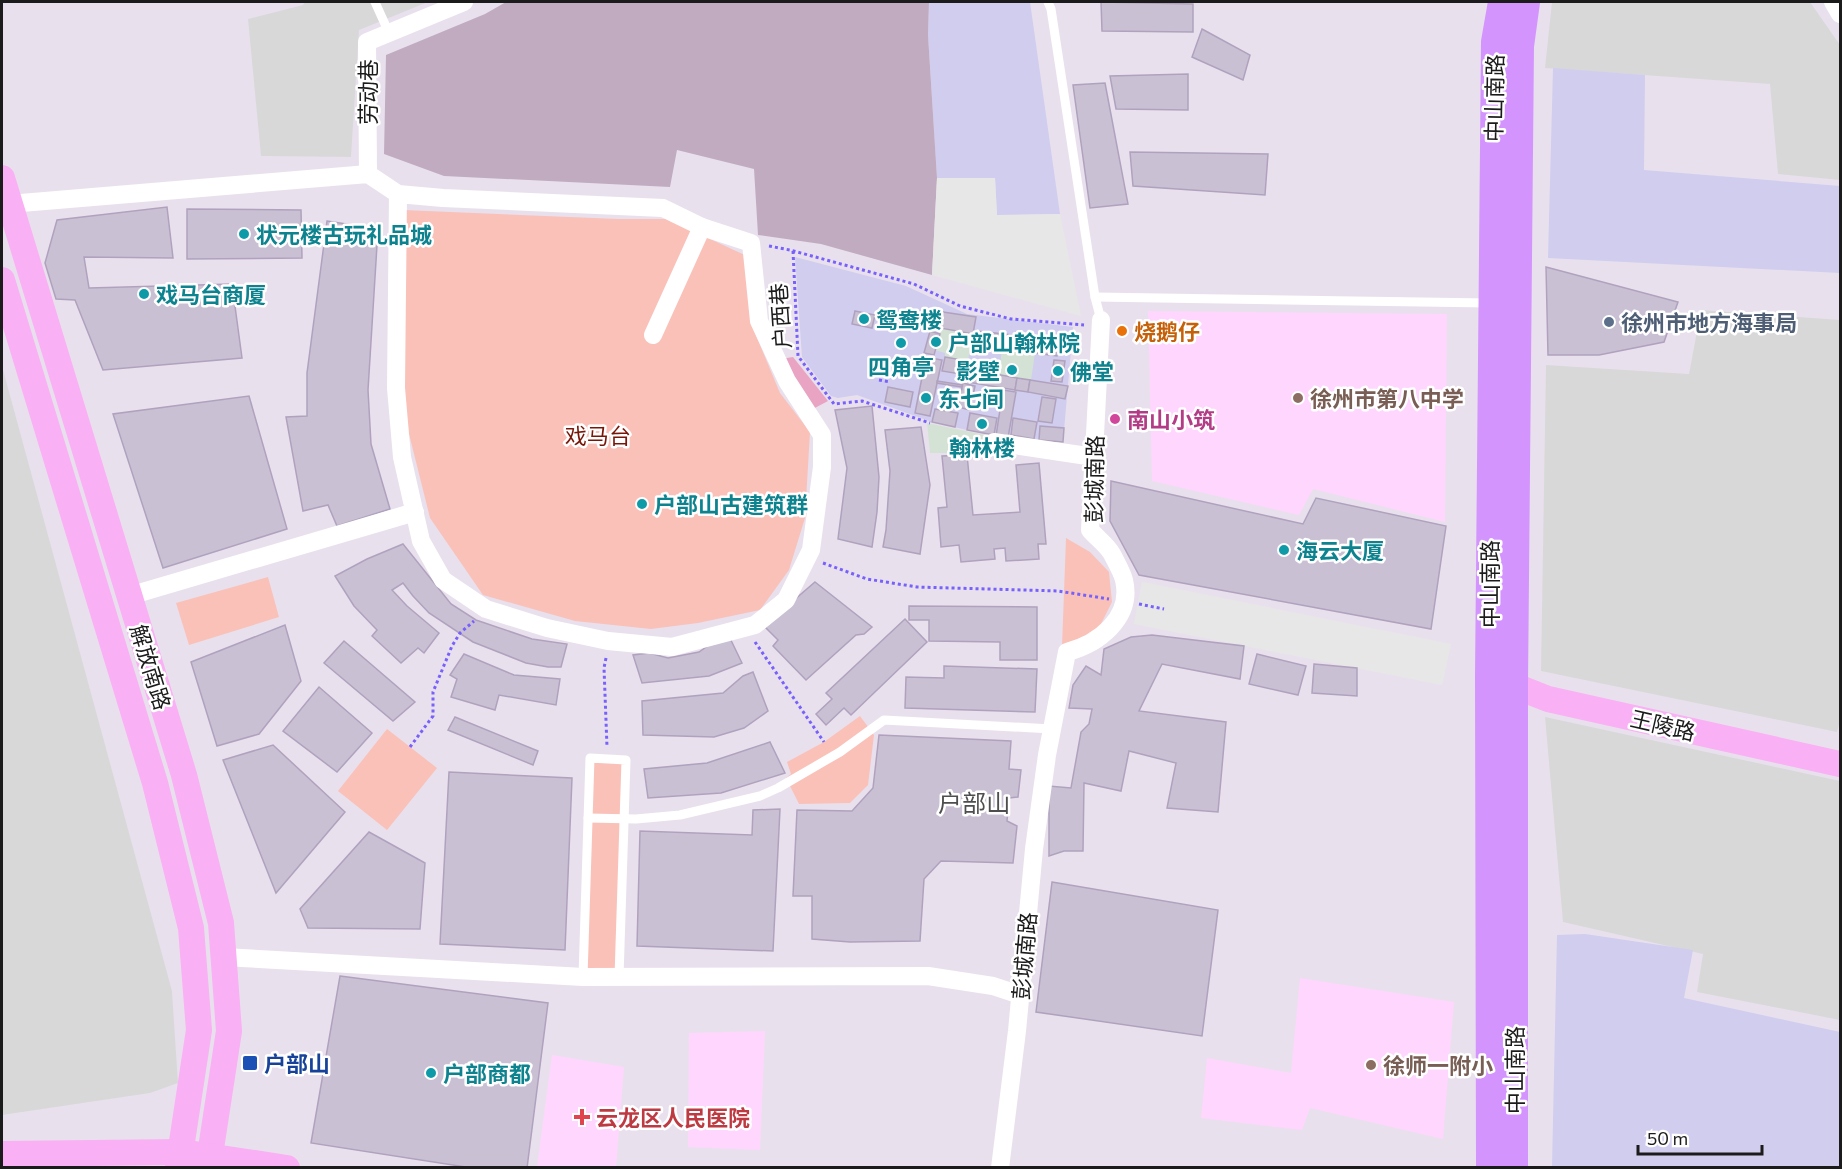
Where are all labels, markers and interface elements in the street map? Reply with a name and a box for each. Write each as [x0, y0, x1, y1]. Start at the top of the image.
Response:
street label: 中山南路 [1480, 54, 1508, 142]
street label: 劳动巷 [354, 59, 381, 125]
place label: 状元楼古玩礼品城 [256, 221, 432, 248]
marker: 状元楼古玩礼品城 [237, 227, 251, 241]
place label: 戏马台商厦 [156, 281, 266, 308]
street label: 户西巷 [764, 282, 796, 350]
marker: 戏马台商厦 [137, 287, 151, 301]
place label: 鸳鸯楼 [876, 306, 942, 333]
place label: 徐州市地方海事局 [1621, 309, 1797, 336]
marker: 鸳鸯楼 [857, 312, 871, 326]
marker: 徐州市地方海事局 [1602, 315, 1616, 329]
place label: 烧鹅仔 [1134, 318, 1200, 345]
marker: 烧鹅仔 [1115, 324, 1129, 338]
place label: 户部山翰林院 [948, 329, 1080, 356]
marker: 户部山翰林院 [929, 335, 943, 349]
marker: 四角亭 [894, 336, 908, 350]
place label: 四角亭 [868, 353, 934, 380]
place label: 影壁 [956, 357, 1000, 384]
place label: 佛堂 [1070, 358, 1114, 385]
marker: 影壁 [1005, 363, 1019, 377]
marker: 佛堂 [1051, 364, 1065, 378]
place label: 东七间 [938, 385, 1004, 412]
place label: 徐州市第八中学 [1310, 385, 1464, 412]
marker: 东七间 [919, 391, 933, 405]
marker: 徐州市第八中学 [1291, 391, 1305, 405]
place label: 南山小筑 [1127, 406, 1215, 433]
marker: 南山小筑 [1108, 412, 1122, 426]
marker: 翰林楼 [975, 417, 989, 431]
park label: 戏马台 [565, 422, 631, 449]
place label: 翰林楼 [949, 434, 1015, 461]
street label: 彭城南路 [1080, 435, 1108, 523]
place label: 户部山古建筑群 [654, 491, 808, 518]
marker: 户部山古建筑群 [635, 497, 649, 511]
place label: 海云大厦 [1296, 537, 1384, 564]
street label: 中山南路 [1476, 540, 1503, 628]
marker: 海云大厦 [1277, 543, 1291, 557]
street label: 解放南路 [125, 621, 177, 713]
street label: 王陵路 [1628, 704, 1698, 746]
district label: 户部山 [938, 788, 1010, 817]
street label: 彭城南路 [1007, 911, 1041, 1001]
street label: 中山南路 [1501, 1026, 1528, 1114]
place label: 户部山 [264, 1050, 330, 1077]
place label: 徐师一附小 [1383, 1052, 1493, 1079]
marker: 户部山 [241, 1054, 259, 1072]
marker: 徐师一附小 [1364, 1058, 1378, 1072]
place label: 户部商都 [443, 1060, 531, 1087]
marker: 户部商都 [424, 1066, 438, 1080]
place label: 云龙区人民医院 [596, 1104, 750, 1131]
marker: 云龙区人民医院 [573, 1108, 591, 1126]
scale bar [1638, 1118, 1762, 1156]
text: 50 m [1647, 1127, 1688, 1149]

